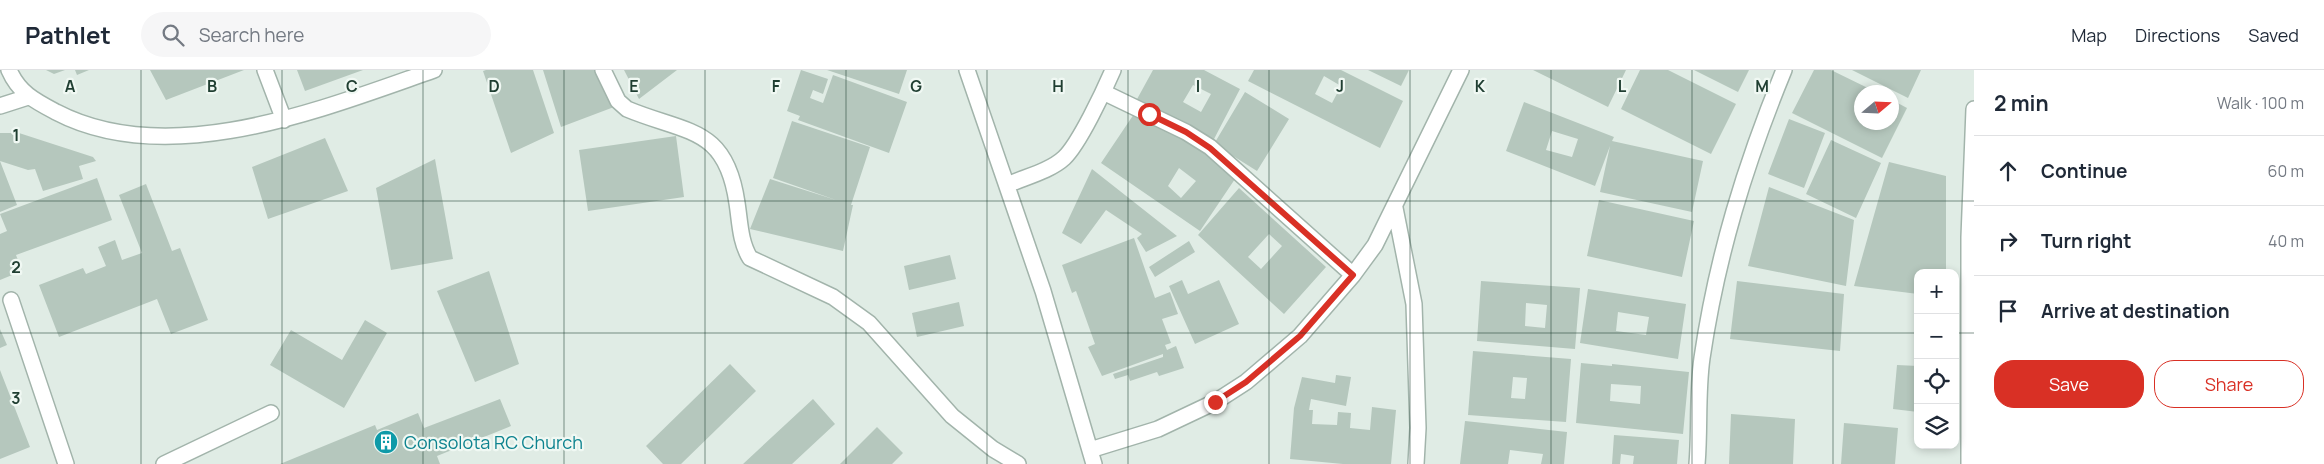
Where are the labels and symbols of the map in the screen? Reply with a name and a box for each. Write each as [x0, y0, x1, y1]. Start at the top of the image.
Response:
text: A [65, 75, 76, 97]
text: B [207, 75, 217, 97]
text: C [346, 75, 358, 97]
text: D [488, 75, 500, 97]
text: E [629, 75, 639, 97]
text: F [772, 75, 781, 97]
text: G [910, 75, 922, 97]
text: H [1052, 75, 1064, 97]
text: I [1196, 75, 1200, 97]
text: J [1336, 75, 1344, 97]
text: K [1475, 75, 1486, 97]
text: L [1618, 75, 1627, 97]
text: M [1755, 75, 1769, 97]
north arrow [1854, 85, 1899, 130]
route start [1138, 103, 1161, 126]
text: 1 [12, 124, 20, 146]
text: 2 [11, 256, 21, 278]
text: 3 [11, 387, 21, 409]
route end [1204, 391, 1227, 414]
building icon: Consolota RC Church [373, 429, 399, 455]
place label: Consolota RC Church [404, 430, 583, 454]

